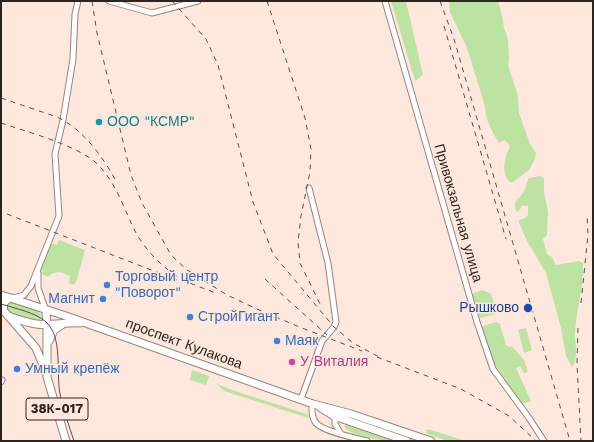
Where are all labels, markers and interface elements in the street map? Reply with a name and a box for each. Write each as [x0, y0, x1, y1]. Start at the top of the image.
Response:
place label: ООО "КСМР" [107, 114, 195, 130]
marker: ООО "КСМР" [94, 117, 104, 127]
street label: Привокзальная улица [430, 142, 486, 284]
place label: Торговый центр "Поворот" [115, 269, 218, 302]
marker: Торговый центр "Поворот" [102, 280, 112, 290]
place label: Магнит [48, 291, 95, 307]
marker: Магнит [98, 294, 108, 304]
place label: Рышково [459, 300, 519, 316]
marker: Рышково [522, 302, 534, 314]
place label: СтройГигант [198, 309, 279, 325]
marker: СтройГигант [185, 312, 195, 322]
street label: проспект Кулакова [123, 315, 245, 373]
place label: Маяк [285, 333, 318, 349]
marker: Маяк [272, 336, 282, 346]
place label: У Виталия [300, 354, 368, 370]
marker: У Виталия [287, 357, 297, 367]
place label: Умный крепёж [25, 361, 120, 377]
marker: Умный крепёж [12, 364, 22, 374]
road number: 38К-017 [26, 398, 88, 420]

